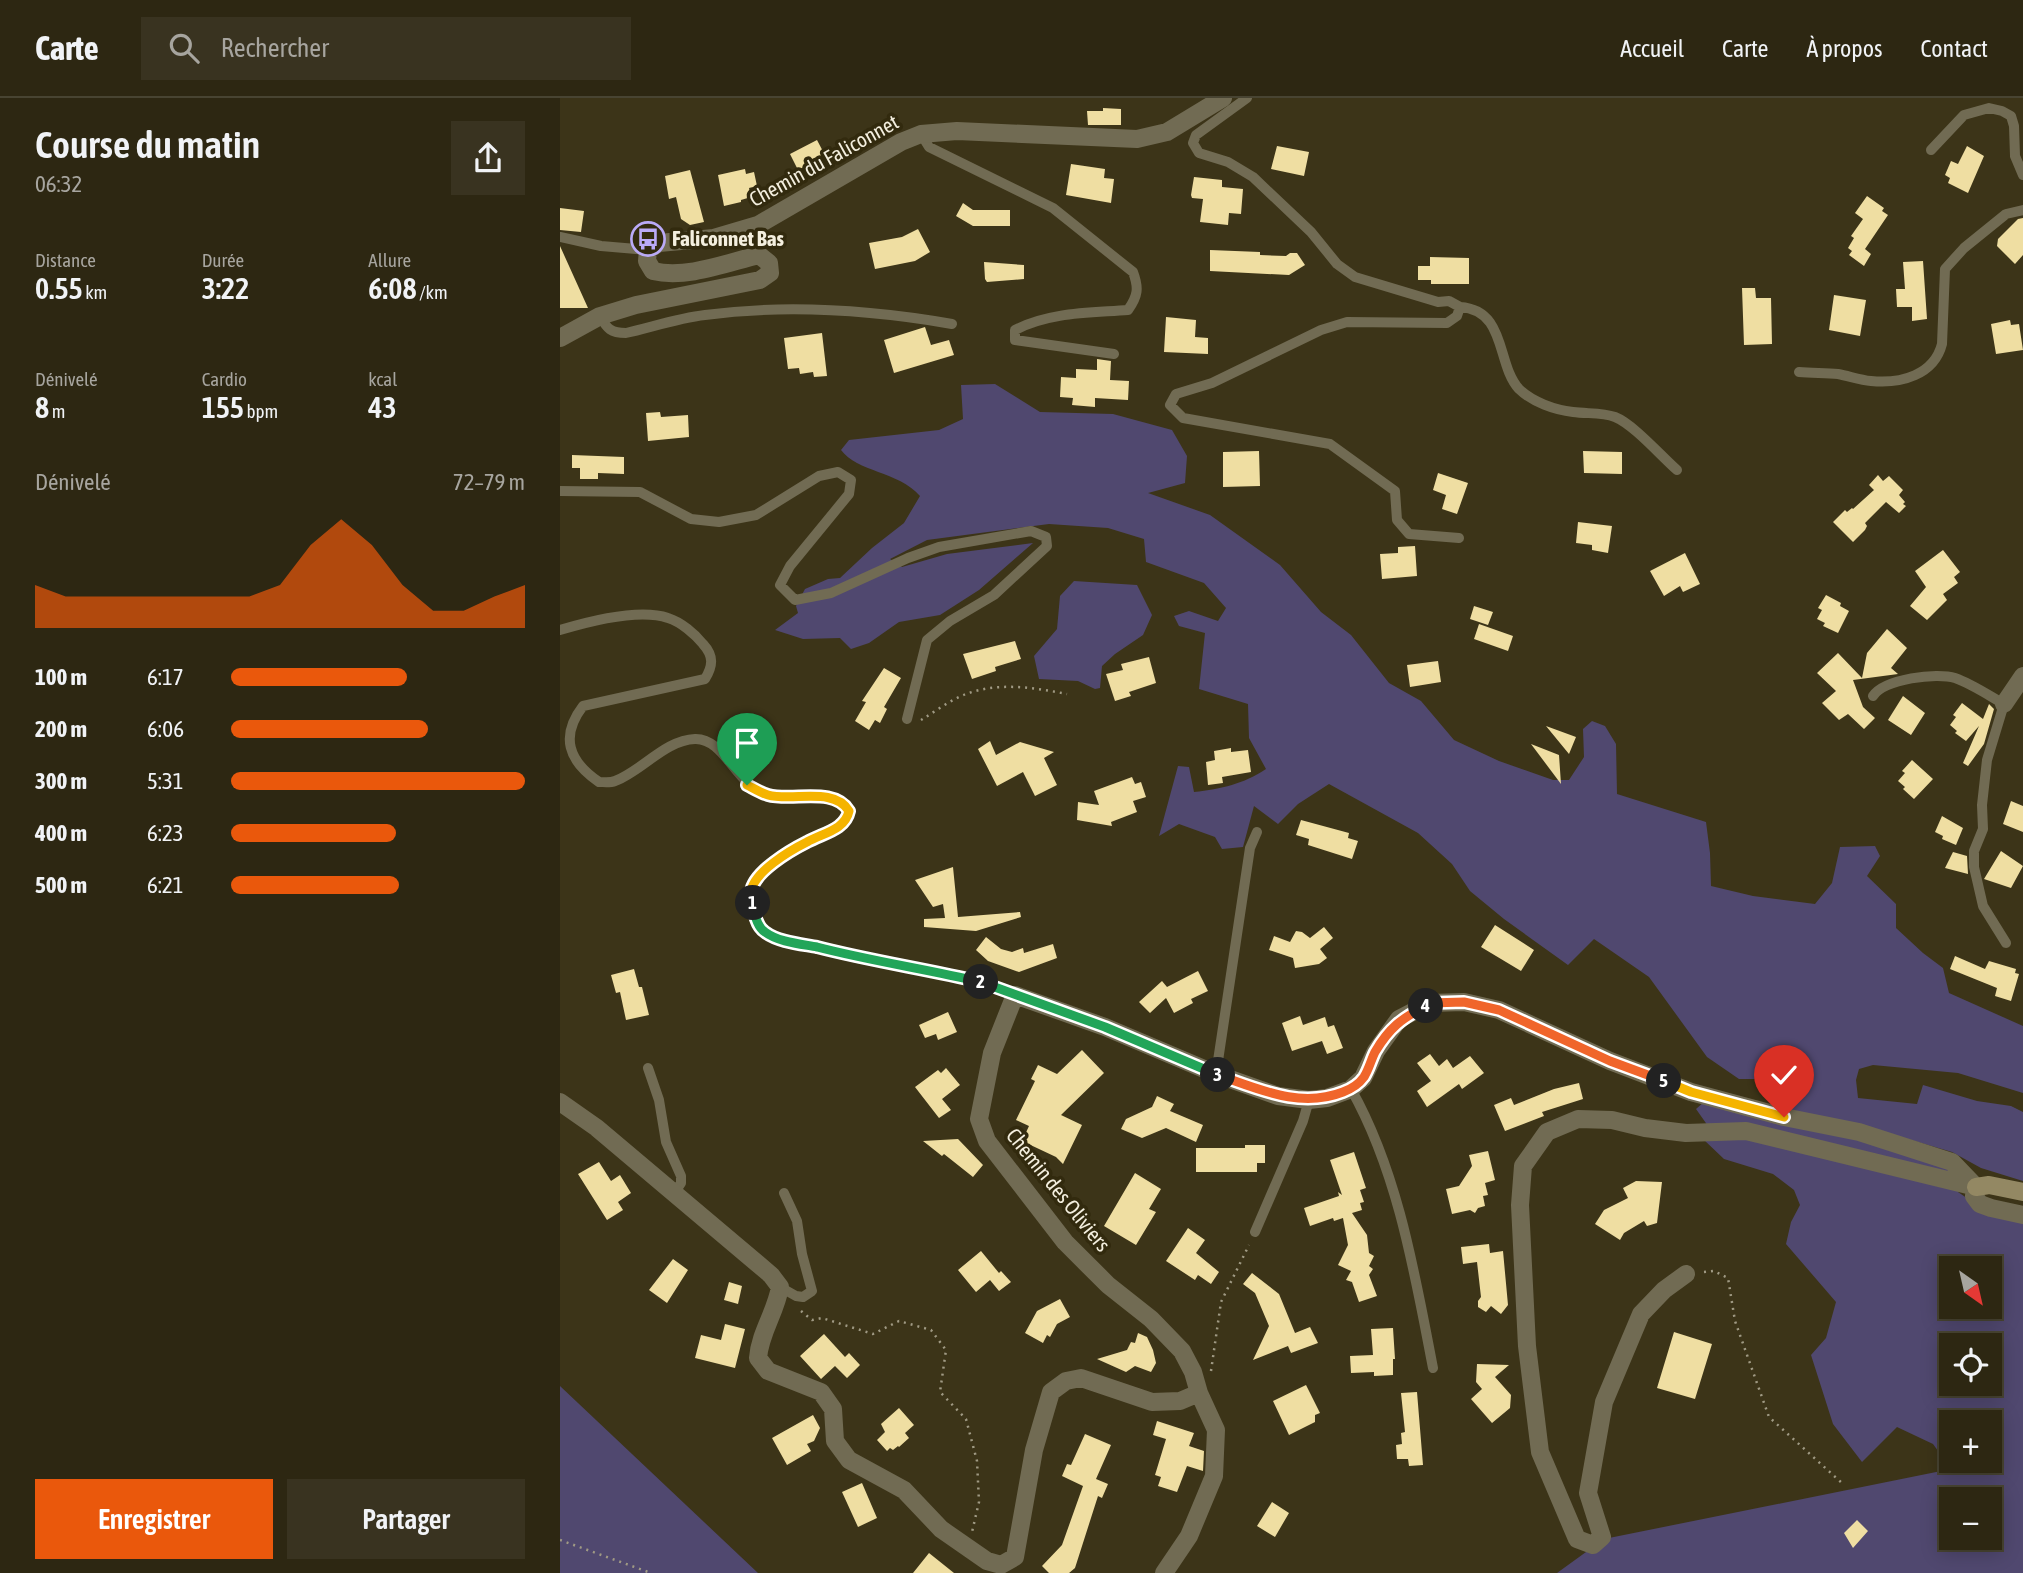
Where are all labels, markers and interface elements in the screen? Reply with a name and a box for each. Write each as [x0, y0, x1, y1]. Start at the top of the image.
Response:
search box [141, 17, 631, 80]
text: Carte [35, 29, 99, 67]
icon: search [165, 29, 203, 67]
text: Rechercher [221, 33, 329, 63]
text: Accueil [1620, 35, 1684, 62]
text: Carte [1722, 35, 1768, 62]
text: À propos [1806, 35, 1882, 62]
text: Contact [1920, 35, 1988, 62]
street label: Chemin du Faliconnet [745, 109, 902, 211]
button: share [451, 121, 525, 195]
text: Course du matin [35, 123, 260, 166]
text: 06:32 [35, 171, 82, 197]
bus stop icon: Faliconnet Bas [629, 220, 667, 258]
place label: Faliconnet Bas [672, 226, 784, 250]
text: Distance [35, 249, 96, 271]
text: Durée [202, 249, 244, 271]
text: Allure [368, 249, 411, 271]
text: 0.55 [35, 271, 83, 305]
text: 3:22 [202, 271, 249, 305]
text: 6:08 [368, 271, 417, 305]
text: km [83, 281, 107, 303]
text: /km [417, 281, 448, 303]
text: Dénivelé [35, 368, 98, 390]
text: Cardio [202, 368, 247, 390]
text: kcal [368, 368, 397, 390]
text: 8 [35, 390, 49, 424]
text: 155 [202, 390, 244, 424]
text: 43 [368, 390, 397, 424]
text: m [49, 400, 65, 422]
text: bpm [244, 400, 278, 422]
text: Dénivelé [35, 469, 111, 495]
text: 72–79 m [453, 469, 525, 495]
text: 100 m [35, 664, 87, 690]
text: 6:17 [147, 664, 184, 690]
pin [717, 713, 777, 785]
text: 200 m [35, 716, 87, 742]
text: 6:06 [147, 716, 184, 742]
icon: arrive [728, 724, 766, 762]
text: 300 m [35, 768, 87, 794]
text: 5:31 [147, 768, 184, 794]
text: 400 m [35, 820, 87, 846]
text: 6:23 [147, 820, 184, 846]
text: 500 m [35, 872, 87, 898]
text: 6:21 [147, 872, 184, 898]
pin: 1 [736, 886, 770, 920]
text: 1 [748, 891, 757, 913]
pin: 2 [964, 964, 998, 1000]
text: 2 [976, 970, 985, 992]
pin: 4 [1408, 988, 1444, 1024]
text: 4 [1421, 994, 1430, 1016]
pin [1754, 1045, 1814, 1117]
icon: check [1765, 1056, 1803, 1094]
pin: 3 [1200, 1058, 1236, 1093]
text: 3 [1213, 1063, 1222, 1085]
pin: 5 [1646, 1063, 1682, 1098]
text: 5 [1659, 1069, 1668, 1091]
street label: Chemin des Oliviers [1002, 1123, 1116, 1256]
north arrow [1939, 1256, 2002, 1320]
map controls [1939, 1256, 2002, 1550]
button: locate [1939, 1333, 2002, 1396]
button: + [1939, 1410, 2002, 1473]
button: Enregistrer [35, 1479, 273, 1559]
button: Partager [287, 1479, 525, 1559]
button: − [1939, 1487, 2002, 1550]

